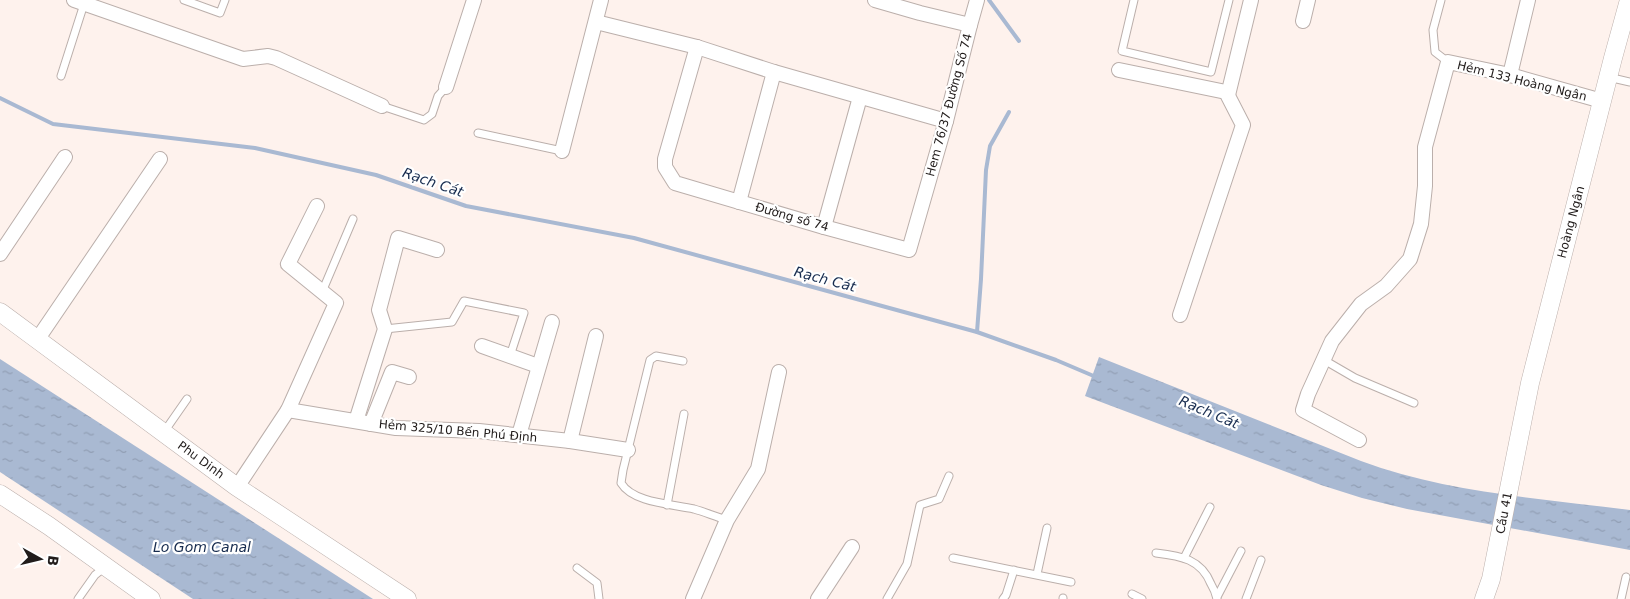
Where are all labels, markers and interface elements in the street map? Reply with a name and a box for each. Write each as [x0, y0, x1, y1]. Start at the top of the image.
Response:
street label: Hem 76/37 Đường Số 74 [923, 32, 975, 178]
street label: Hẻm 133 Hoàng Ngân [1456, 58, 1588, 104]
water label: Rạch Cát [401, 164, 466, 200]
street label: Hoàng Ngân [1555, 184, 1587, 260]
street label: Đường số 74 [754, 200, 830, 234]
water label: Rạch Cát [792, 263, 858, 295]
water label: Rạch Cát [1177, 392, 1242, 432]
street label: Hẻm 325/10 Bến Phú Định [378, 417, 538, 445]
street label: Phu Dinh [175, 438, 227, 482]
street label: Cầu 41 [1493, 491, 1515, 535]
north arrow [15, 534, 65, 584]
water label: Lo Gom Canal [153, 539, 251, 555]
text: B [44, 554, 62, 567]

